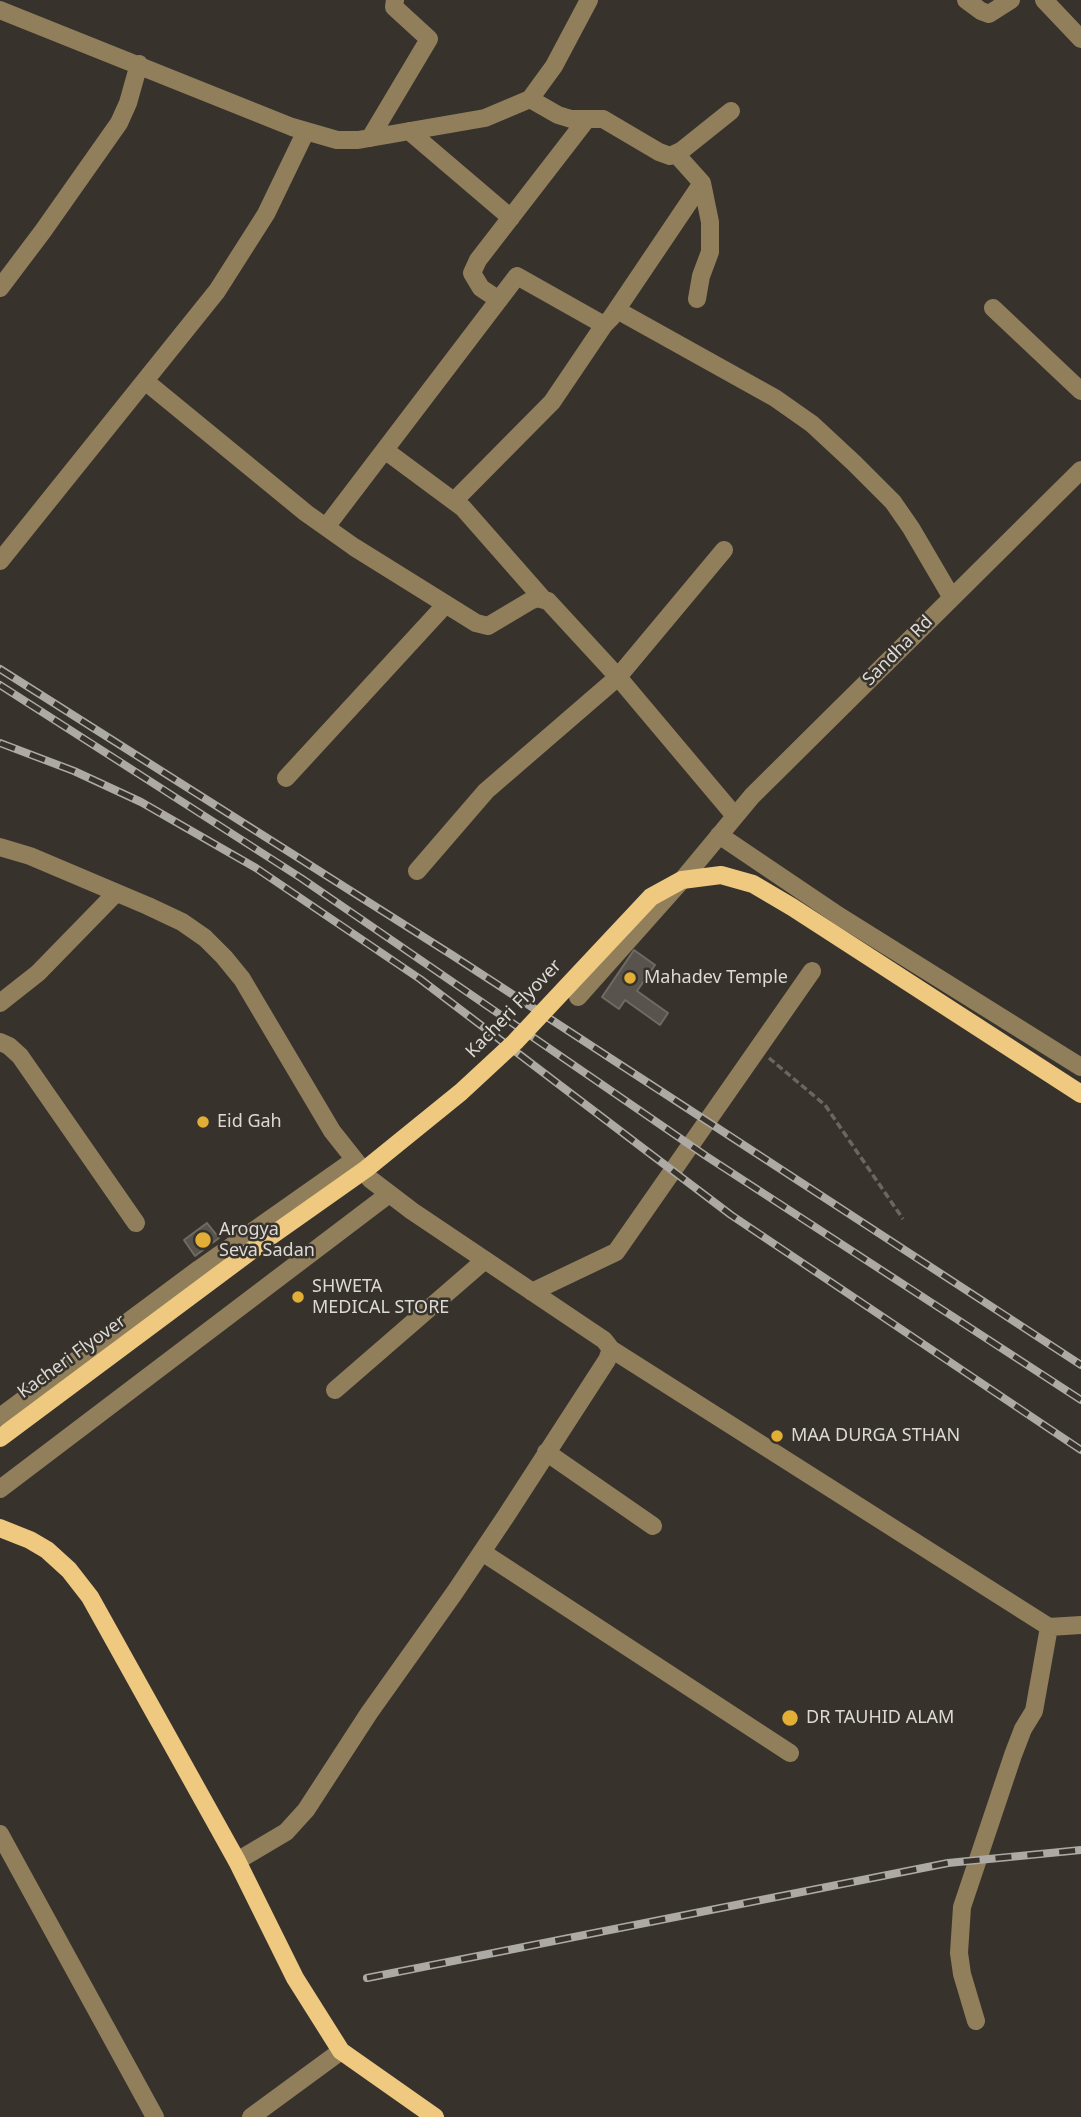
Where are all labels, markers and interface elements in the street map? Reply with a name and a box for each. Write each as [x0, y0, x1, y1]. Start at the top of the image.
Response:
street label: Sandha Rd [858, 611, 938, 691]
street label: Kacheri Flyover [462, 955, 566, 1063]
place label: Mahadev Temple [644, 967, 788, 989]
marker: Mahadev Temple [622, 970, 638, 986]
place label: Eid Gah [217, 1111, 282, 1133]
marker: Eid Gah [195, 1114, 211, 1130]
place label: Arogya Seva Sadan [219, 1219, 315, 1262]
marker: Arogya Seva Sadan [193, 1230, 213, 1250]
place label: SHWETA MEDICAL STORE [312, 1276, 449, 1318]
marker: SHWETA MEDICAL STORE [290, 1289, 306, 1305]
street label: Kacheri Flyover [14, 1311, 130, 1403]
place label: MAA DURGA STHAN [791, 1425, 960, 1447]
marker: MAA DURGA STHAN [769, 1428, 785, 1444]
place label: DR TAUHID ALAM [806, 1707, 954, 1729]
marker: DR TAUHID ALAM [780, 1708, 800, 1728]

